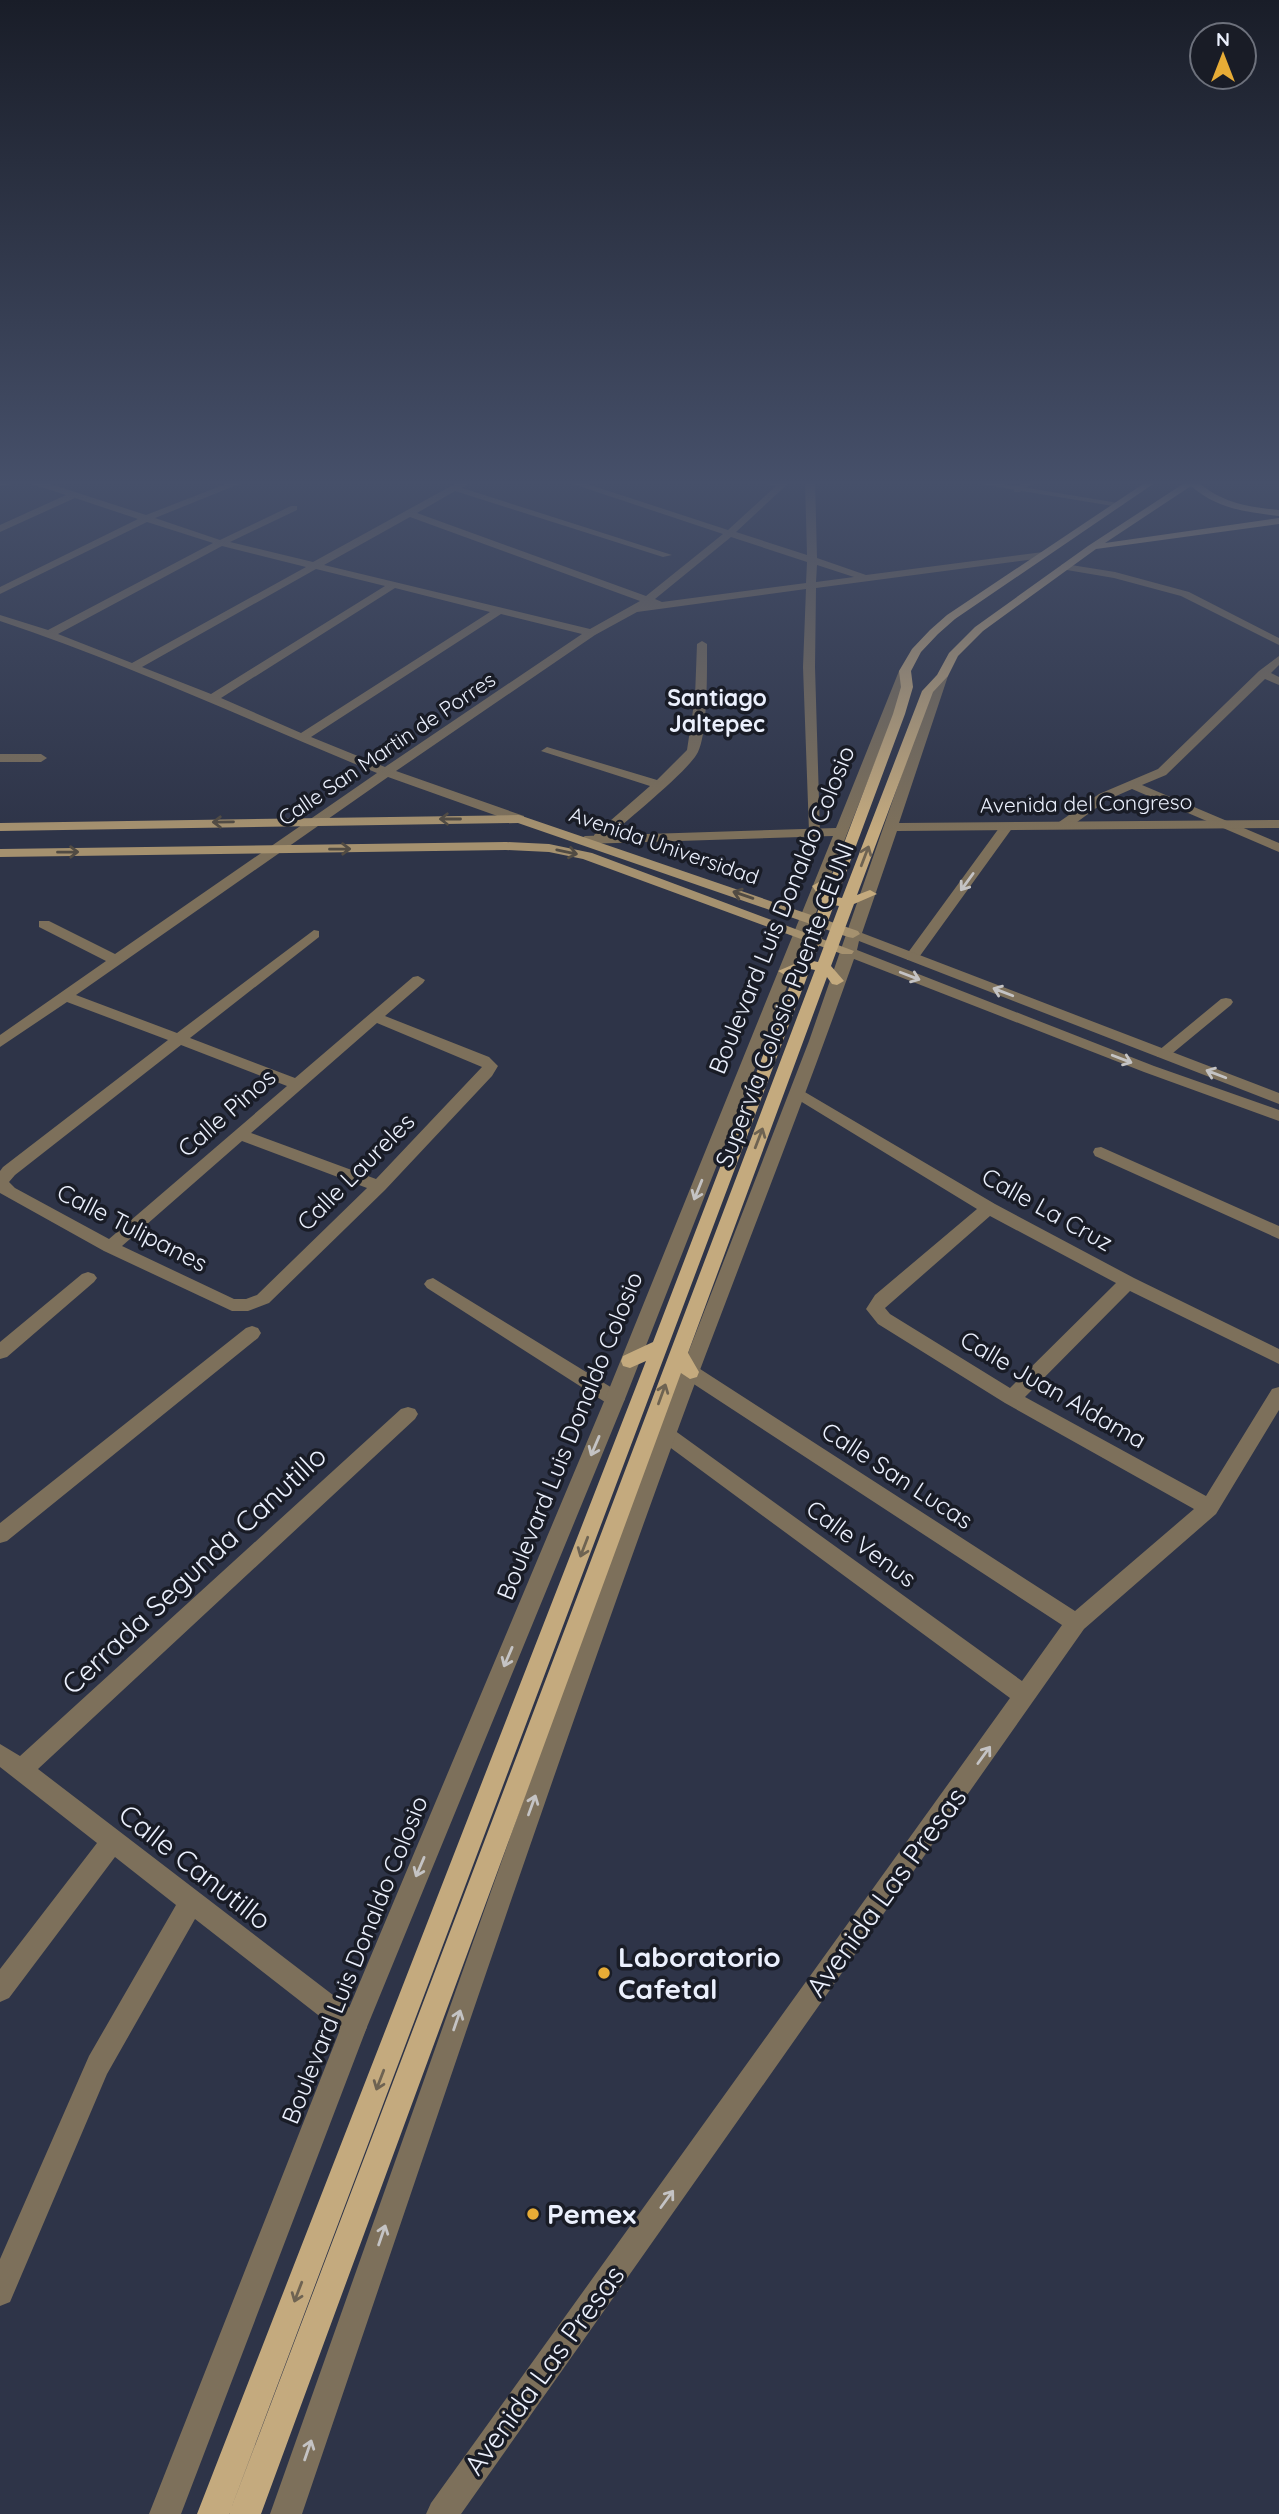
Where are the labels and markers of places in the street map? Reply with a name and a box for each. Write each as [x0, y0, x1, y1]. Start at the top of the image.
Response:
place label: Laboratorio Cafetal [618, 1939, 781, 2006]
marker: Laboratorio Cafetal [596, 1965, 612, 1981]
place label: Pemex [547, 2196, 636, 2231]
marker: Pemex [525, 2206, 541, 2222]

